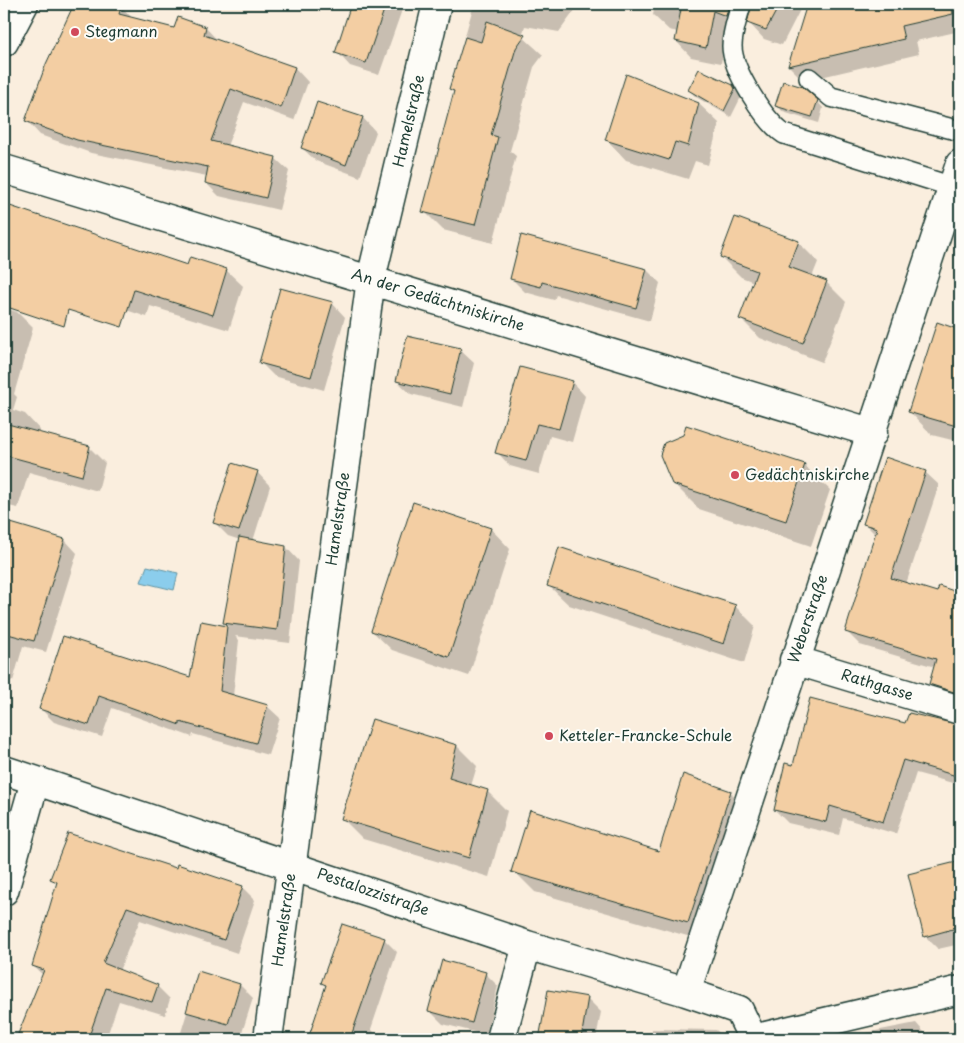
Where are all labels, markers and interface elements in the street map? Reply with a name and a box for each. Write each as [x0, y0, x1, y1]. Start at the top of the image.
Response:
place label: Stegmann [85, 19, 158, 42]
marker: Stegmann [69, 26, 81, 38]
street label: Hamelstraße [386, 72, 429, 169]
street label: An der Gedächtniskirche [349, 261, 528, 336]
place label: Gedächtniskirche [745, 462, 869, 485]
marker: Gedächtniskirche [729, 469, 741, 481]
street label: Hamelstraße [319, 471, 354, 567]
street label: Weberstraße [781, 571, 832, 666]
street label: Rathgasse [839, 662, 916, 705]
place label: Ketteler-Francke-Schule [559, 723, 732, 746]
marker: Ketteler-Francke-Schule [543, 730, 555, 742]
street label: Pestalozzistraße [314, 861, 433, 921]
street label: Hamelstraße [265, 872, 300, 968]

